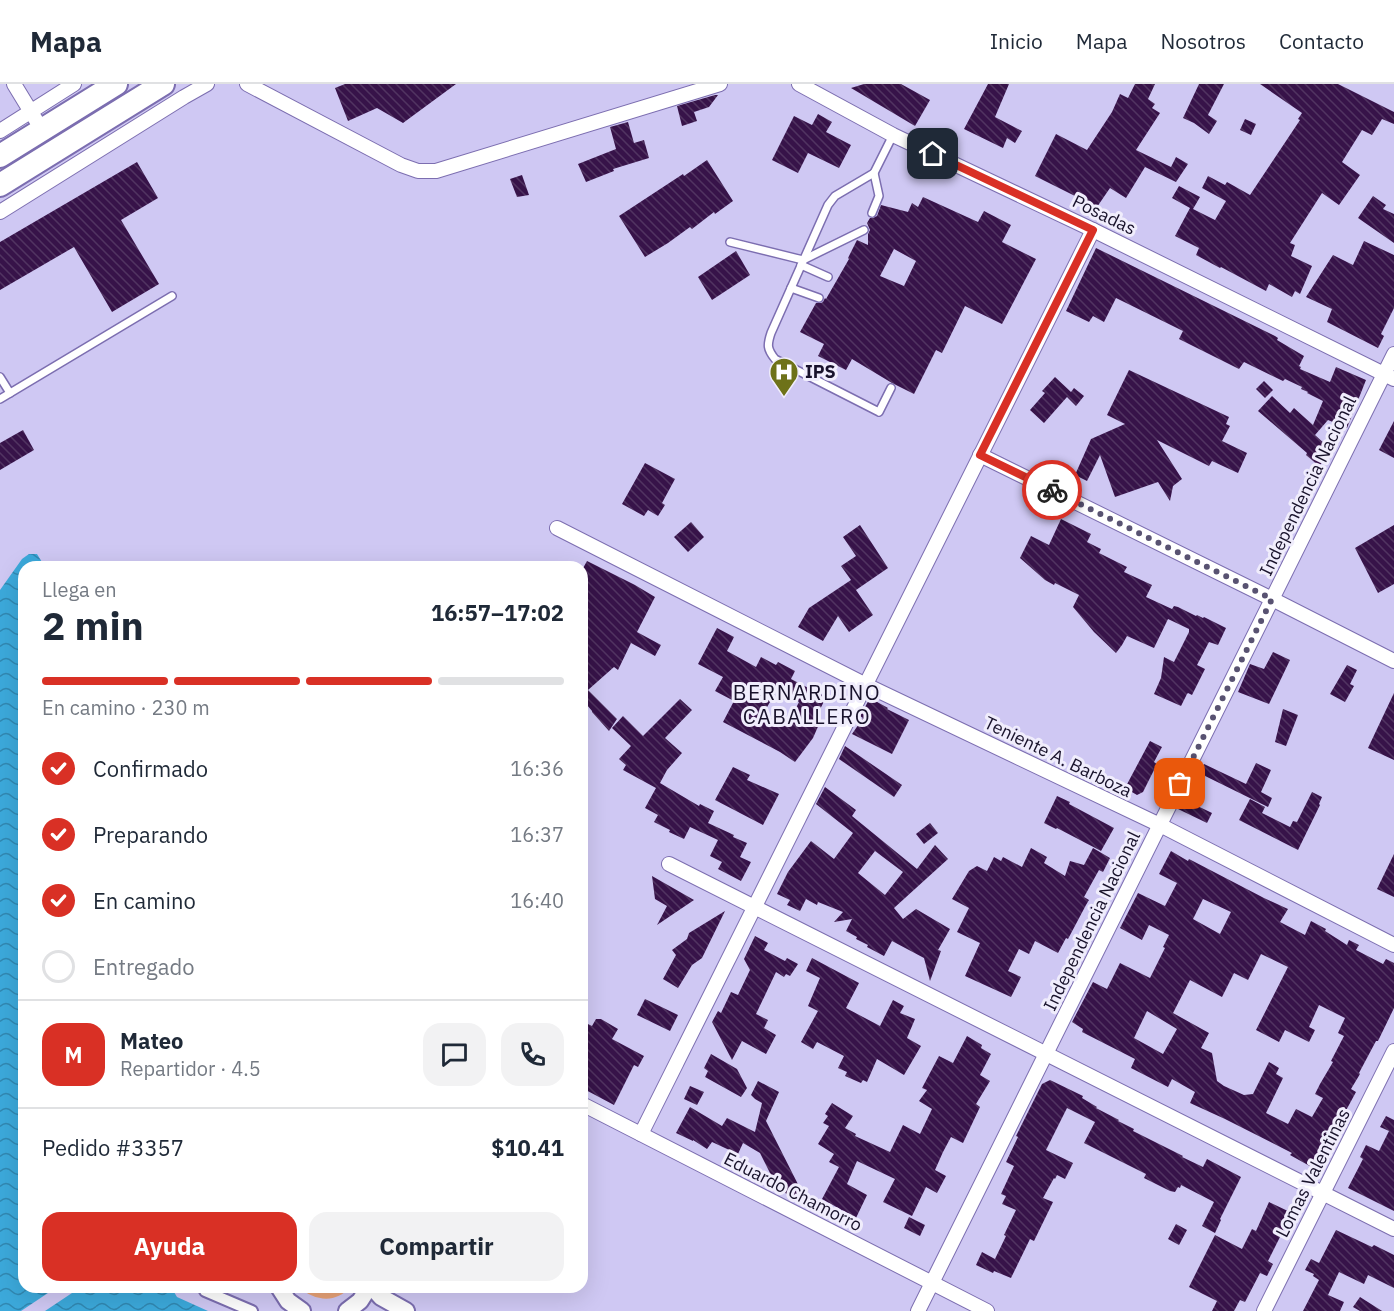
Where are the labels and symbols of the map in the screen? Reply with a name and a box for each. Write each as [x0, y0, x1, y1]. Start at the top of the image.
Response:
pin [907, 128, 958, 179]
street label: Posadas [1069, 189, 1140, 240]
hospital icon: IPS [768, 356, 800, 398]
place label: IPS [805, 360, 836, 383]
street label: Independencia Nacional [1254, 392, 1361, 579]
courier [1022, 460, 1082, 520]
district label: BERNARDINO CABALLERO [733, 678, 881, 730]
street label: Teniente A. Barboza [981, 711, 1136, 802]
pin [1154, 758, 1205, 809]
street label: Independencia Nacional [1038, 827, 1145, 1014]
street label: Lomas Valentinas [1270, 1104, 1355, 1241]
street label: Eduardo Chamorro [720, 1147, 866, 1236]

